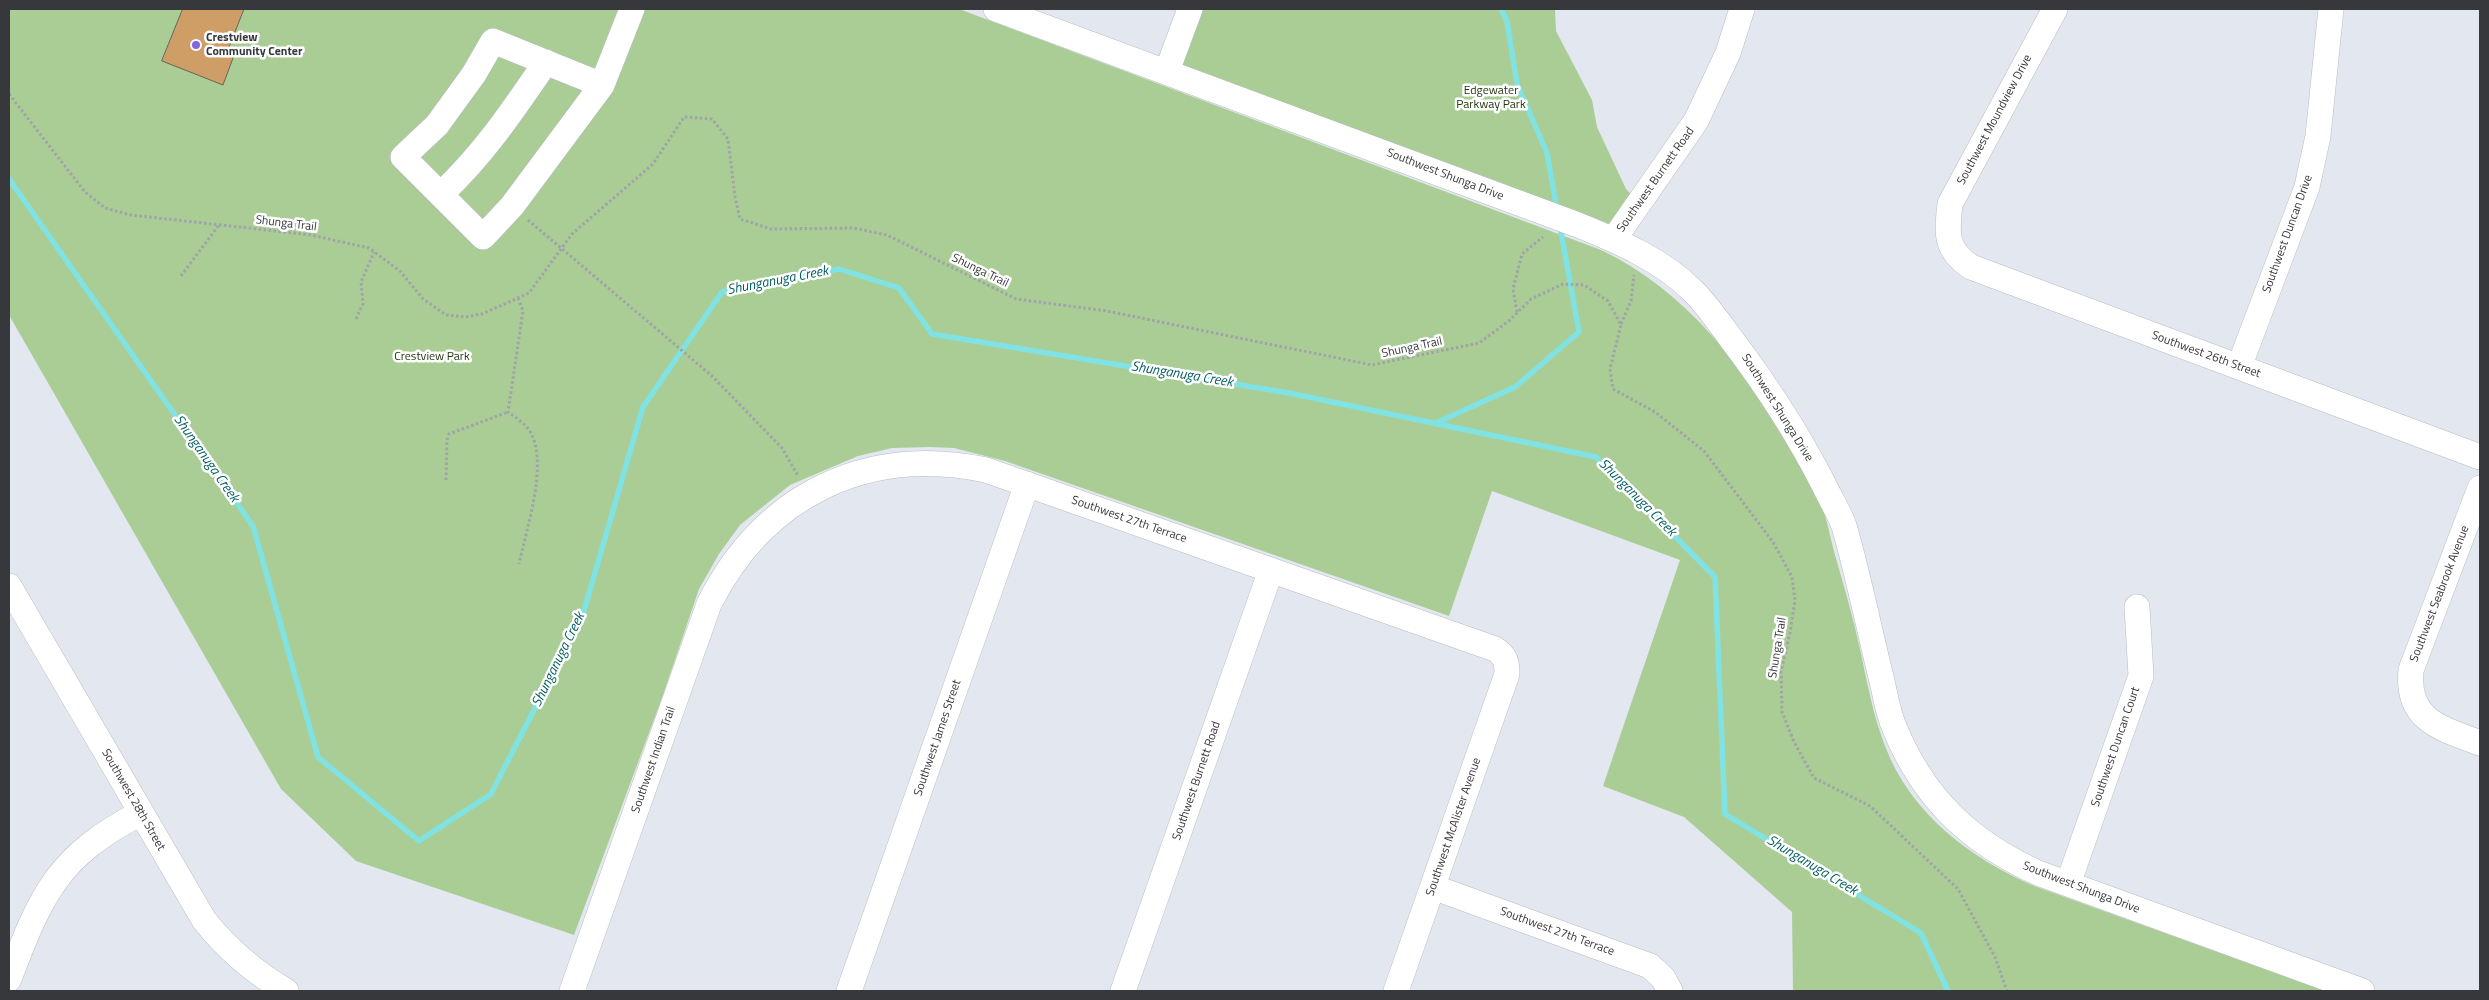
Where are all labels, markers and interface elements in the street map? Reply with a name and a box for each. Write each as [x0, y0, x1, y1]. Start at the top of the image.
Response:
place label: Crestview Community Center [206, 31, 302, 59]
marker: Crestview Community Center [190, 39, 202, 51]
street label: Southwest Moundview Drive [1955, 52, 2035, 188]
park label: Edgewater Parkway Park [1456, 84, 1526, 112]
street label: Southwest Burnett Road [1614, 125, 1698, 235]
street label: Southwest Shunga Drive [1384, 146, 1506, 204]
street label: Southwest Duncan Drive [2260, 173, 2316, 295]
street label: Shunga Trail [255, 213, 317, 235]
street label: Shunga Trail [949, 251, 1011, 291]
water label: Shunganuga Creek [726, 263, 830, 299]
street label: Southwest 26th Street [2149, 329, 2263, 381]
street label: Shunga Trail [1380, 335, 1444, 361]
park label: Crestview Park [394, 350, 470, 364]
street label: Southwest Shunga Drive [1738, 352, 1816, 464]
water label: Shunganuga Creek [1130, 359, 1234, 391]
water label: Shunganuga Creek [170, 412, 242, 506]
water label: Shunganuga Creek [1595, 456, 1679, 540]
street label: Southwest 27th Terrace [1069, 494, 1189, 546]
street label: Southwest Seabrook Avenue [2407, 524, 2473, 664]
water label: Shunganuga Creek [529, 610, 589, 710]
street label: Shunga Trail [1766, 617, 1790, 679]
street label: Southwest James Street [911, 678, 965, 798]
street label: Southwest Duncan Court [2089, 685, 2143, 809]
street label: Southwest Indian Trail [629, 705, 679, 815]
street label: Southwest Burnett Road [1170, 720, 1224, 842]
street label: Southwest 28th Street [98, 747, 168, 853]
street label: Southwest McAlister Avenue [1424, 756, 1484, 898]
water label: Shunganuga Creek [1764, 832, 1860, 900]
street label: Southwest Shunga Drive [2020, 859, 2142, 917]
street label: Southwest 27th Terrace [1498, 905, 1616, 959]

